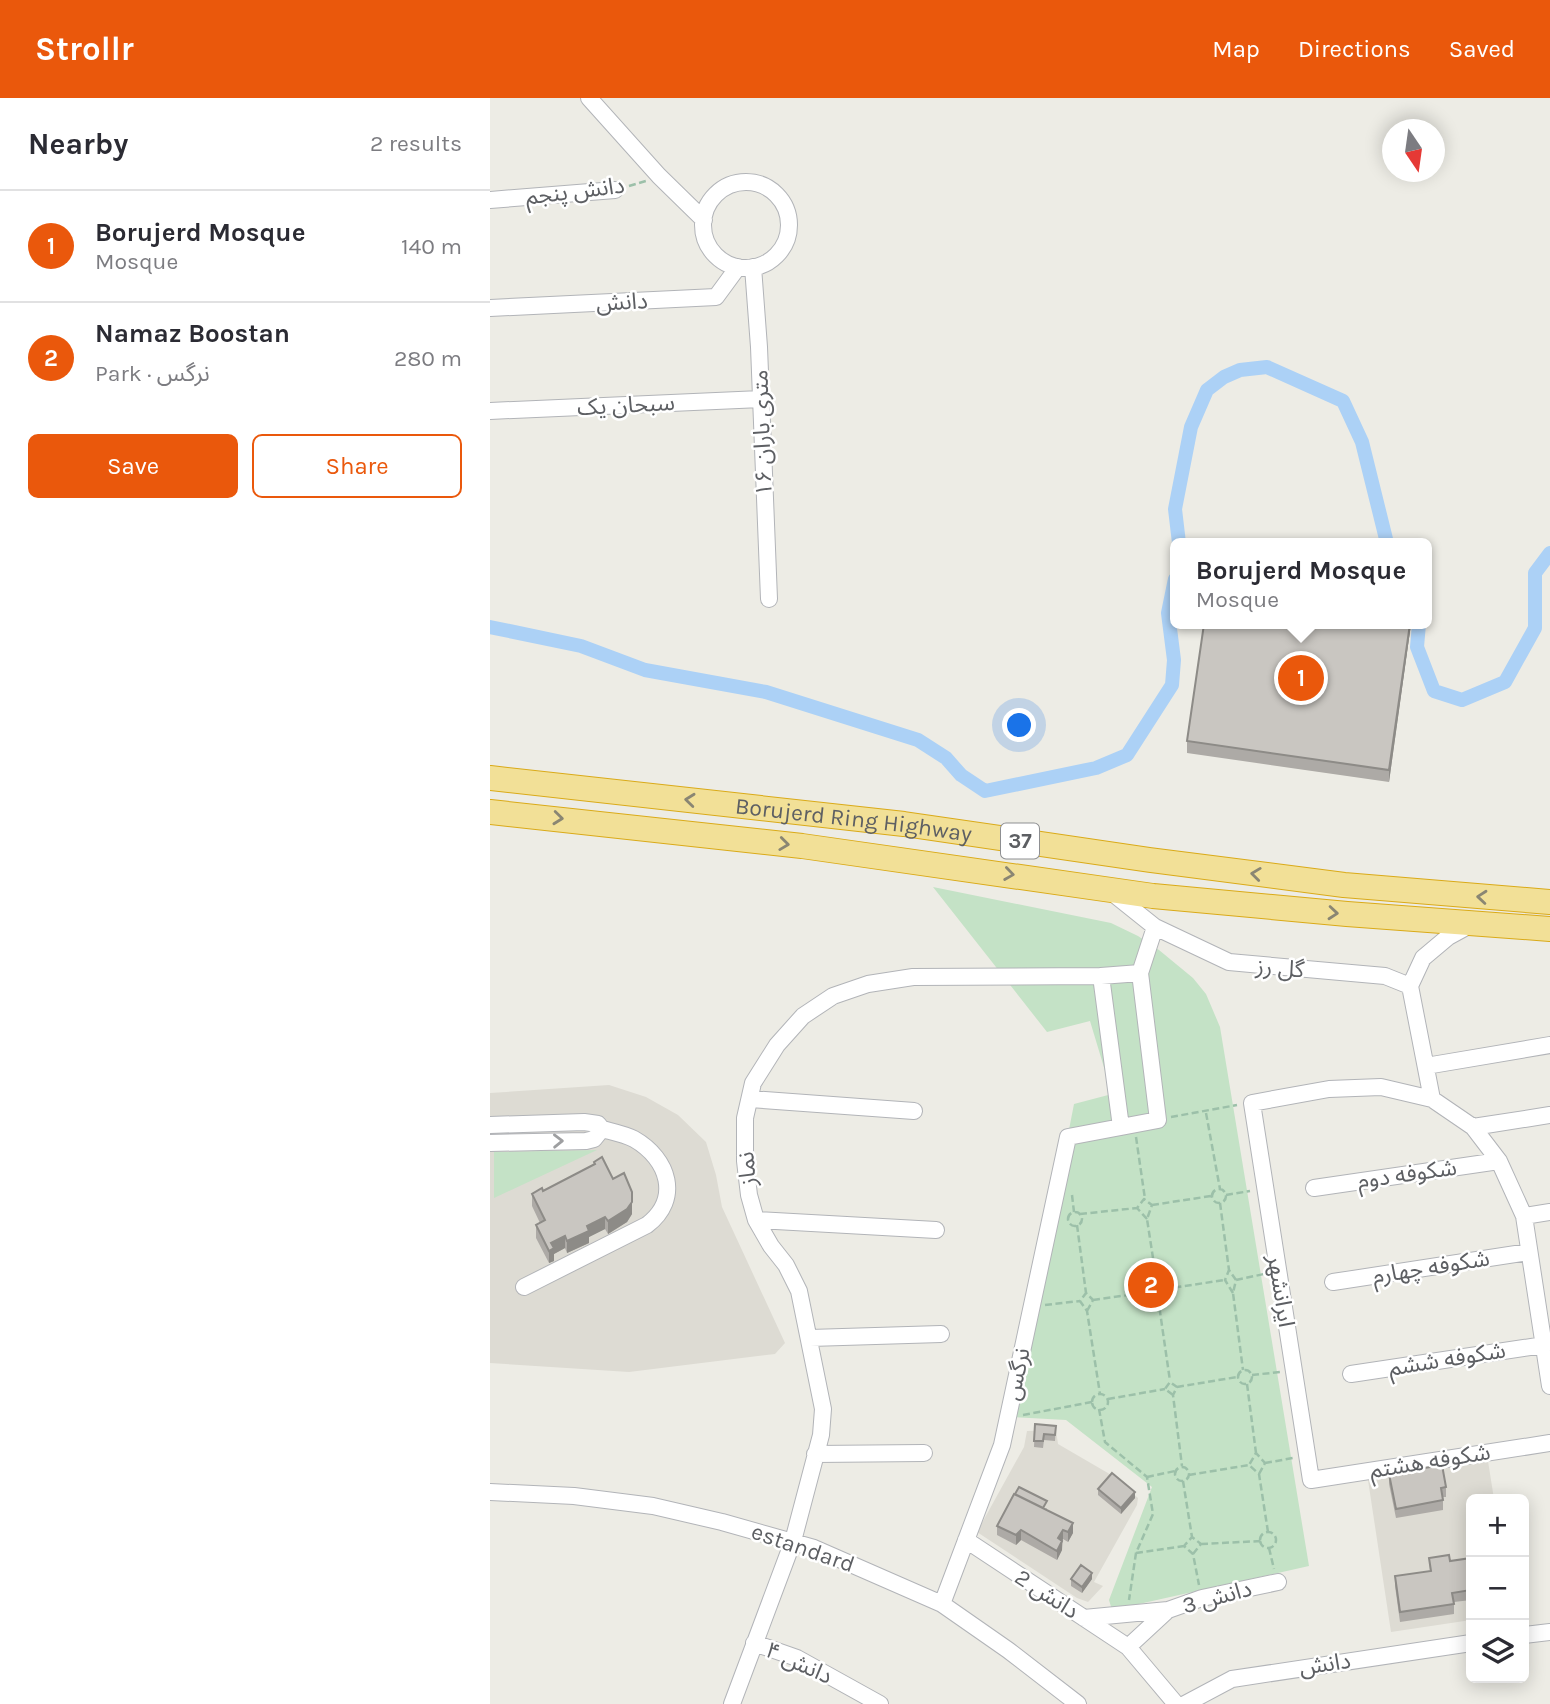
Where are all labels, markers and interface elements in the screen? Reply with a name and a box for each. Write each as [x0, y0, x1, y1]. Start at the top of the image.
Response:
text: Strollr [35, 30, 134, 68]
text: Map [1212, 35, 1260, 63]
text: Directions [1298, 35, 1411, 63]
text: Saved [1449, 35, 1515, 63]
north arrow [1382, 119, 1445, 182]
text: Nearby [28, 126, 128, 162]
text: 2 results [370, 130, 462, 157]
street label: دانش پنجم [524, 172, 626, 213]
text: Borujerd Mosque [95, 217, 305, 248]
text: 1 [47, 233, 55, 260]
text: 140 m [401, 233, 462, 260]
text: Mosque [95, 248, 178, 275]
street label: دانش [595, 287, 649, 317]
text: Namaz Boostan [95, 318, 290, 349]
text: 2 [44, 345, 58, 372]
text: 280 m [394, 345, 462, 372]
text: Park · نرگس [95, 360, 210, 387]
street label: ۱۶ متری باران [746, 369, 778, 497]
street label: سبحان یک [576, 389, 676, 421]
button: Save [28, 434, 238, 498]
button: Share [252, 434, 462, 498]
popup [1170, 538, 1432, 629]
text: Borujerd Mosque [1196, 555, 1406, 586]
text: Mosque [1196, 586, 1279, 613]
pin: 1 [1278, 652, 1324, 704]
your location [1002, 708, 1036, 742]
street label: Borujerd Ring Highway [734, 792, 974, 847]
one-way arrow [684, 793, 696, 808]
one-way arrow [552, 811, 564, 826]
road number: 37 [1001, 824, 1039, 858]
one-way arrow [778, 836, 790, 851]
one-way arrow [1250, 866, 1262, 881]
one-way arrow [1004, 867, 1015, 882]
one-way arrow [1476, 890, 1487, 905]
one-way arrow [1327, 905, 1338, 920]
street label: گل رز [1254, 952, 1306, 984]
one-way arrow [553, 1133, 564, 1149]
street label: نماز [732, 1151, 762, 1188]
street label: شکوفه دوم [1356, 1154, 1459, 1198]
street label: شکوفه چهارم [1371, 1244, 1492, 1294]
street label: ایرانشهر [1262, 1252, 1300, 1329]
pin: 2 [1128, 1259, 1174, 1311]
street label: شکوفه ششم [1387, 1336, 1508, 1385]
street label: نرگس [998, 1345, 1036, 1403]
street label: شکوفه هشتم [1368, 1438, 1493, 1487]
map controls [1466, 1494, 1529, 1683]
button: + [1466, 1494, 1529, 1557]
street label: estandard [748, 1518, 858, 1578]
button: − [1466, 1557, 1529, 1620]
street label: دانش 2 [1010, 1563, 1084, 1625]
street label: دانش 3 [1179, 1575, 1255, 1619]
button: layers [1466, 1620, 1529, 1683]
street label: دانش ۴ [761, 1636, 837, 1690]
street label: دانش [1297, 1647, 1353, 1681]

